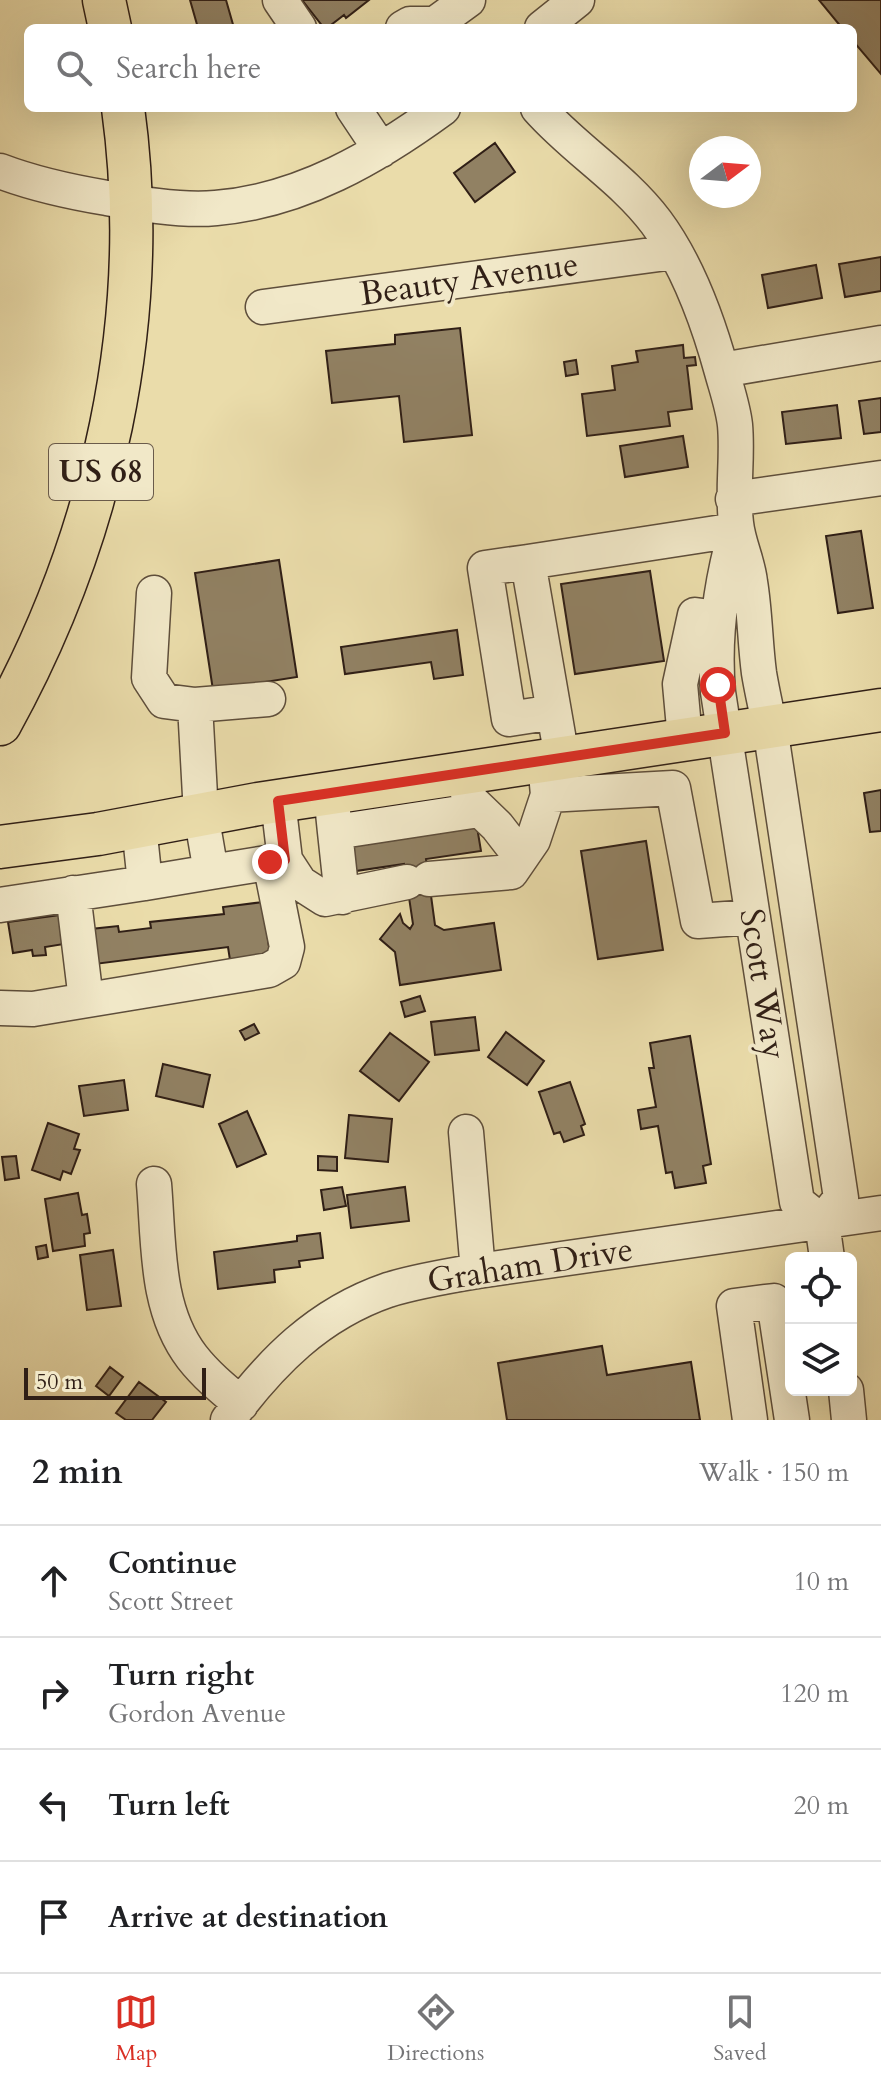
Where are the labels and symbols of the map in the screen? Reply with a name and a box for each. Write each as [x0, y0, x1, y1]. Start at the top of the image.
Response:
north arrow [689, 136, 761, 208]
street label: Beauty Avenue [357, 241, 581, 317]
road number: US 68 [49, 444, 153, 500]
route start [700, 667, 736, 703]
route end [252, 844, 288, 880]
street label: Scott Way [728, 905, 798, 1063]
street label: Graham Drive [424, 1226, 636, 1304]
scale bar [24, 1364, 206, 1400]

